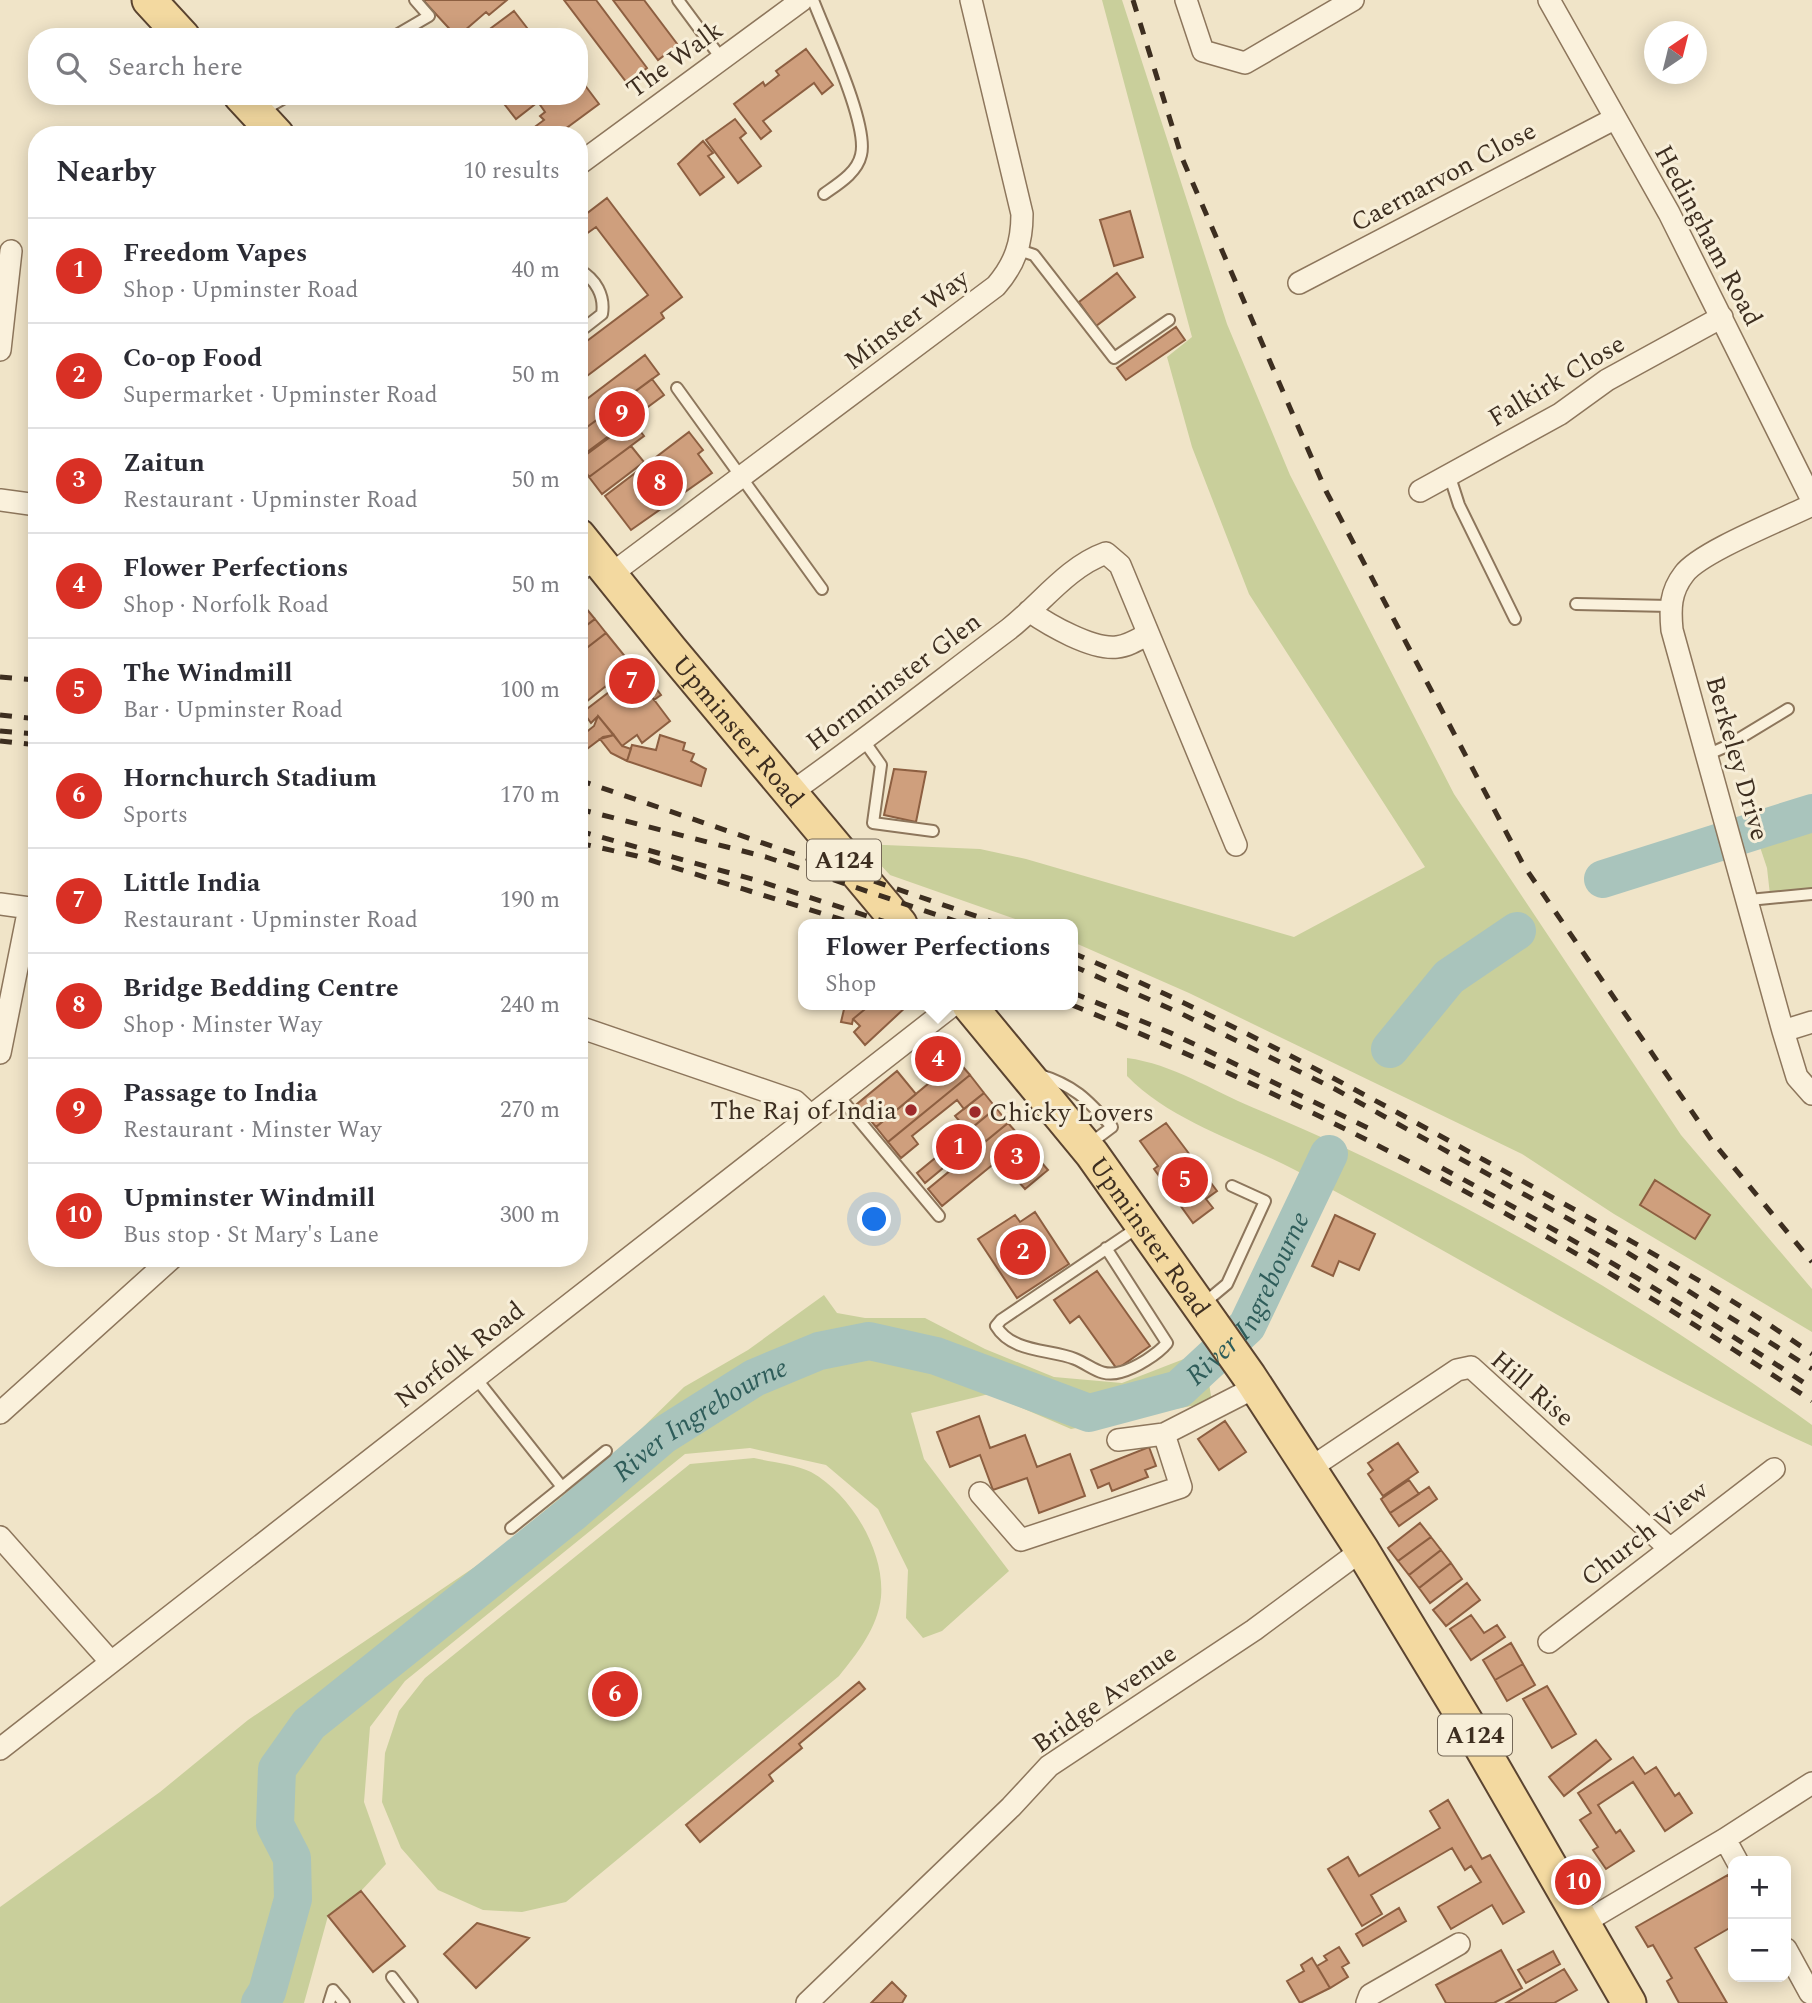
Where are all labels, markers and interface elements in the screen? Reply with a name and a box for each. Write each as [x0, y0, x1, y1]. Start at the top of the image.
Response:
street label: The Walk [618, 11, 731, 109]
north arrow [1644, 21, 1707, 84]
search box [28, 28, 588, 105]
text: Search here [108, 47, 243, 87]
icon: search [52, 48, 90, 86]
street label: Caernarvon Close [1344, 111, 1543, 243]
street label: Hedingham Road [1643, 138, 1773, 333]
text: Nearby [56, 149, 155, 195]
text: 10 results [463, 154, 560, 189]
text: Freedom Vapes [123, 233, 307, 273]
text: 1 [73, 253, 85, 288]
text: 40 m [511, 253, 560, 288]
street label: Minster Way [836, 258, 979, 380]
text: Shop · Upminster Road [123, 273, 358, 308]
street label: Falkirk Close [1480, 324, 1633, 438]
text: Co-op Food [123, 338, 262, 378]
text: 2 [73, 358, 85, 393]
text: 50 m [511, 358, 560, 393]
text: Supermarket · Upminster Road [123, 378, 438, 413]
pin: 9 [599, 388, 645, 440]
text: Zaitun [123, 443, 205, 483]
pin: 8 [637, 457, 683, 509]
text: 3 [73, 463, 85, 498]
text: 50 m [511, 463, 560, 498]
text: Restaurant · Upminster Road [123, 483, 418, 518]
text: Flower Perfections [123, 548, 348, 588]
text: 4 [73, 568, 85, 603]
text: 50 m [511, 568, 560, 603]
text: Shop · Norfolk Road [123, 588, 329, 623]
street label: Hornminster Glen [797, 602, 990, 761]
street label: Upminster Road [662, 646, 814, 817]
text: The Windmill [123, 653, 292, 693]
pin: 7 [609, 655, 655, 707]
street label: Berkeley Drive [1694, 671, 1780, 845]
text: 5 [73, 673, 85, 708]
text: 100 m [500, 673, 560, 708]
text: Bar · Upminster Road [123, 693, 343, 728]
text: Hornchurch Stadium [123, 758, 377, 798]
text: 6 [73, 778, 85, 813]
text: 170 m [500, 778, 560, 813]
text: Sports [123, 798, 188, 833]
road number: A124 [807, 840, 881, 880]
text: Little India [123, 863, 261, 903]
text: 7 [73, 883, 85, 918]
text: 190 m [500, 883, 560, 918]
text: Restaurant · Upminster Road [123, 903, 418, 938]
popup [798, 919, 1078, 1010]
text: Flower Perfections [825, 927, 1051, 967]
text: Shop [825, 967, 876, 1002]
text: Bridge Bedding Centre [123, 968, 399, 1008]
text: 8 [73, 988, 85, 1023]
text: 240 m [500, 988, 560, 1023]
text: Shop · Minster Way [123, 1008, 322, 1043]
pin: 4 [915, 1033, 961, 1085]
text: Passage to India [123, 1073, 318, 1113]
place label: The Raj of India [710, 1091, 897, 1131]
text: 9 [73, 1093, 85, 1128]
text: 270 m [500, 1093, 560, 1128]
place label: Chicky Lovers [989, 1093, 1154, 1133]
marker: The Raj of India [903, 1102, 919, 1118]
marker: Chicky Lovers [967, 1104, 983, 1120]
text: Restaurant · Minster Way [123, 1113, 382, 1148]
pin: 1 [936, 1121, 982, 1173]
pin: 3 [994, 1131, 1040, 1183]
street label: Upminster Road [1078, 1148, 1220, 1326]
pin: 5 [1162, 1154, 1208, 1206]
text: Upminster Windmill [123, 1178, 375, 1218]
text: 10 [66, 1198, 92, 1233]
text: 300 m [500, 1198, 560, 1233]
your location [857, 1202, 891, 1236]
water label: River Ingrebourne [1176, 1204, 1322, 1396]
text: Bus stop · St Mary's Lane [123, 1218, 379, 1253]
pin: 2 [1000, 1226, 1046, 1278]
street label: Norfolk Road [386, 1291, 533, 1418]
street label: Hill Rise [1481, 1341, 1583, 1437]
water label: River Ingrebourne [603, 1346, 795, 1493]
street label: Church View [1572, 1470, 1718, 1597]
street label: Bridge Avenue [1024, 1634, 1185, 1764]
pin: 6 [592, 1668, 638, 1720]
road number: A124 [1438, 1714, 1512, 1756]
pin: 10 [1555, 1856, 1601, 1908]
map controls [1728, 1856, 1791, 1982]
button: + [1728, 1856, 1791, 1919]
button: − [1728, 1919, 1791, 1982]

